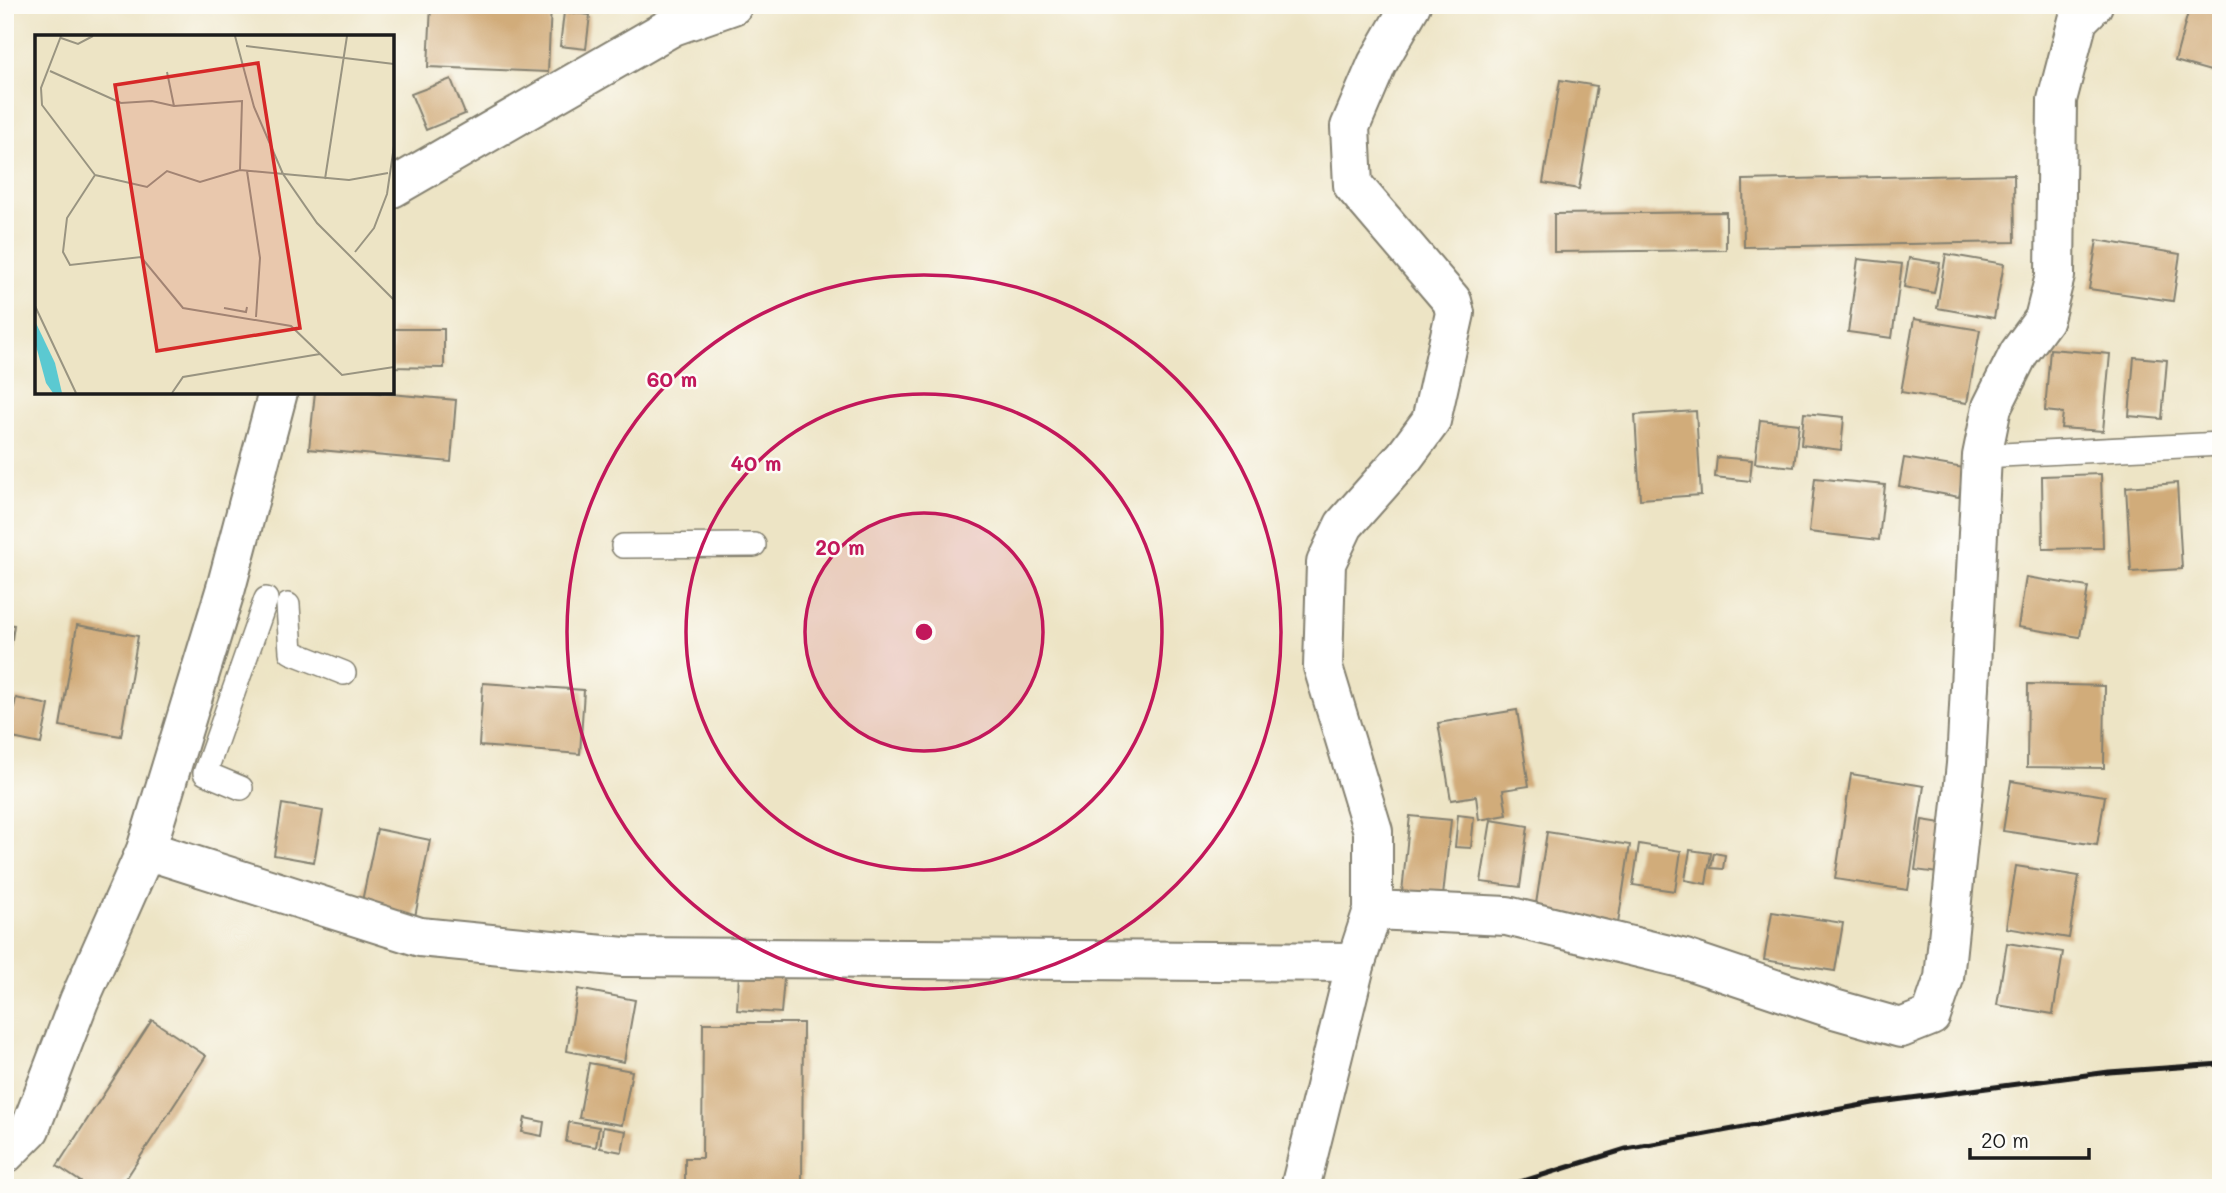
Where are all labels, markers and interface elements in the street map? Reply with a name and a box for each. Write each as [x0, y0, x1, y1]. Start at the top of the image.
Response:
inset map [35, 35, 394, 394]
text: 60 m [647, 365, 697, 392]
text: 40 m [730, 449, 782, 476]
text: 20 m [815, 533, 865, 560]
centre of rings [912, 620, 936, 644]
scale bar [1970, 1116, 2090, 1160]
text: 20 m [1981, 1126, 2029, 1153]

